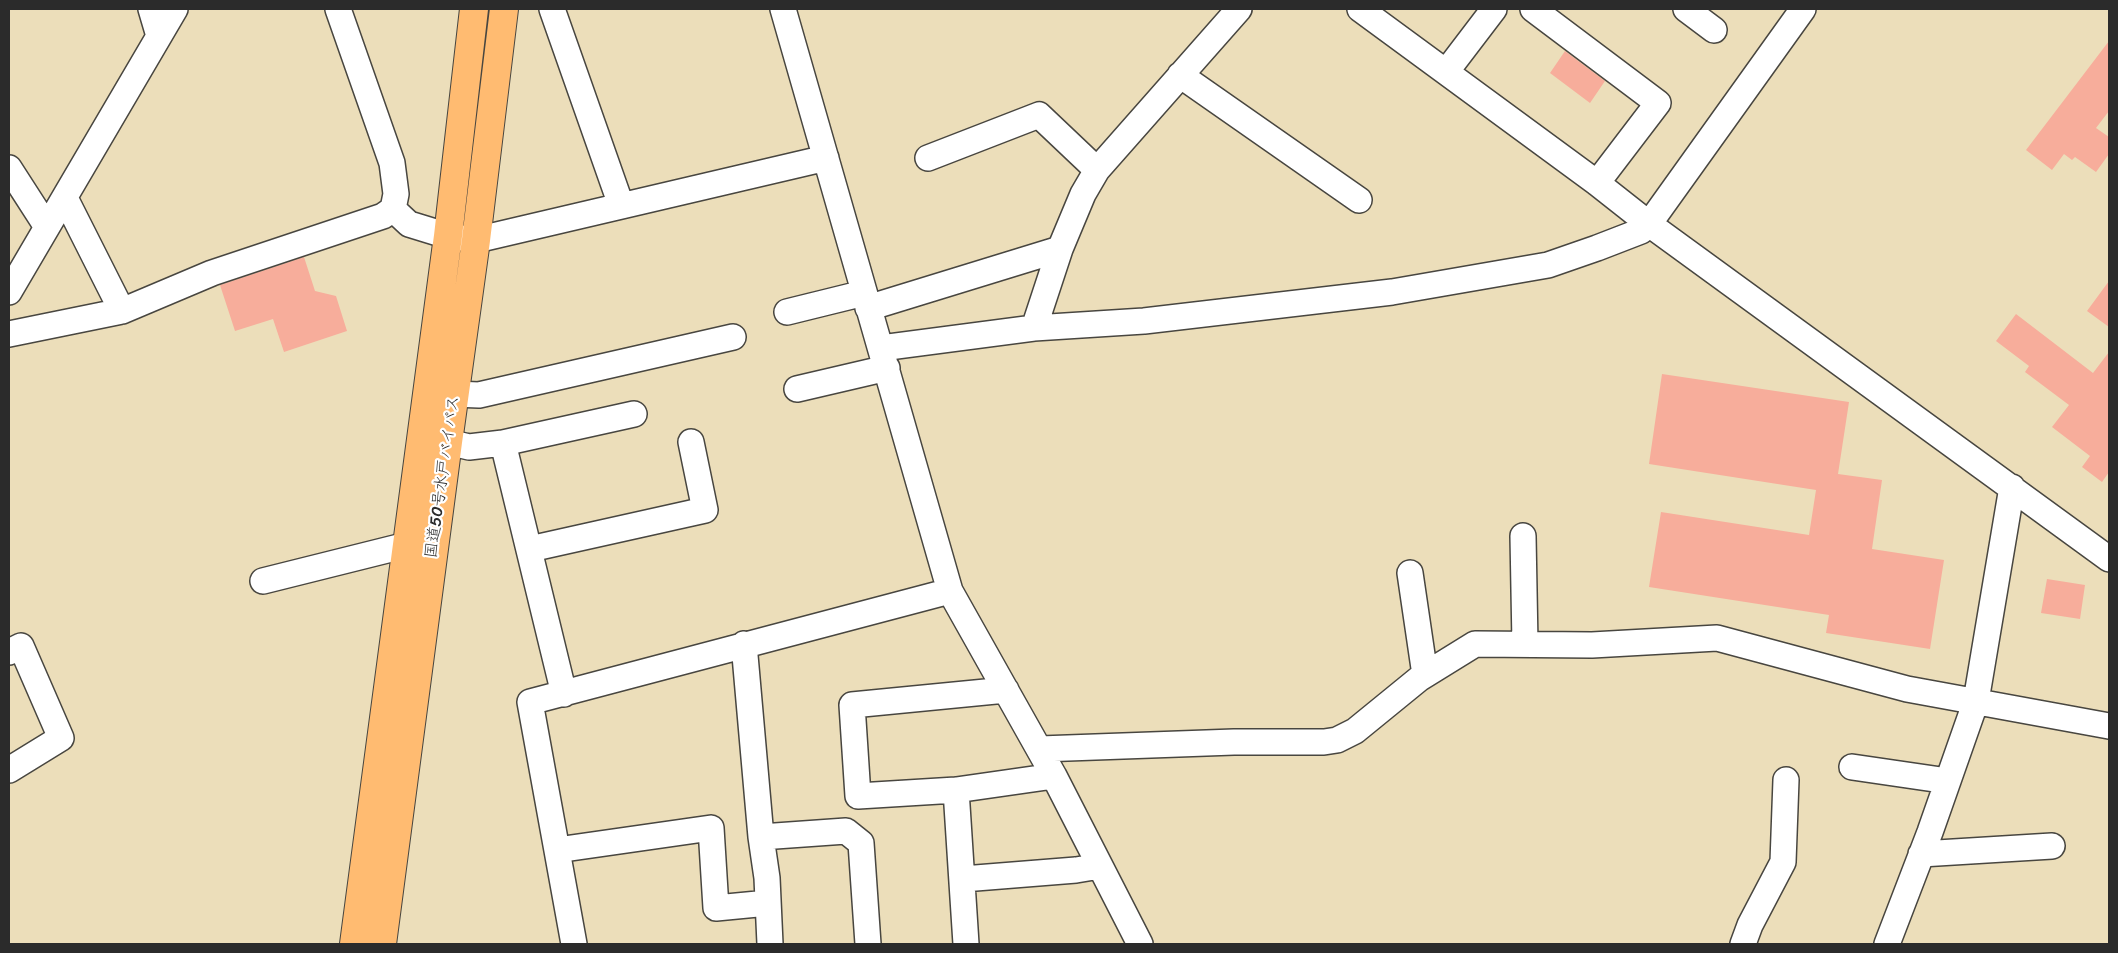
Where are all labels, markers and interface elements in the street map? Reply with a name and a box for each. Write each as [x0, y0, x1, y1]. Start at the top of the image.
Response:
street label: 国道50号水戸バイパス [422, 395, 464, 559]

